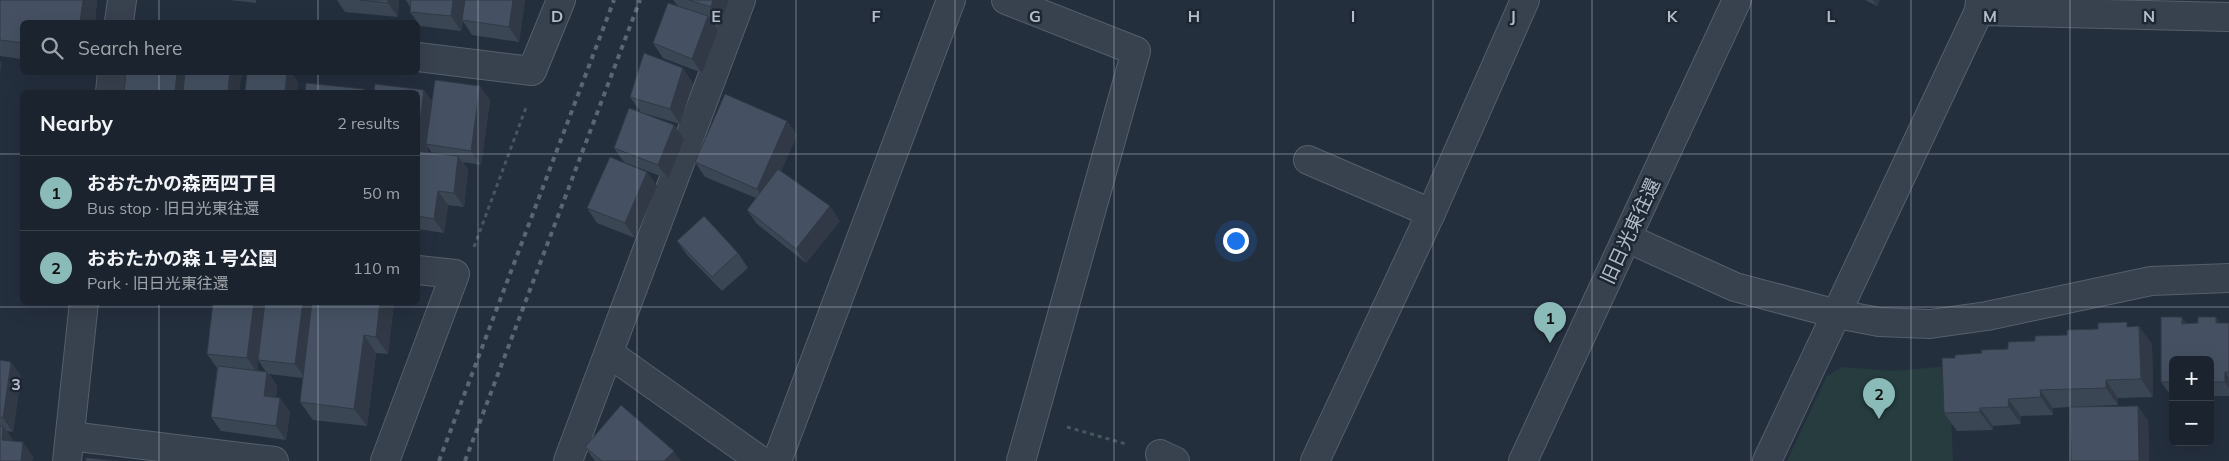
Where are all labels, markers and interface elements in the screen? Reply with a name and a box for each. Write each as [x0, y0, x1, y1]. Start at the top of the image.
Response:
text: D [551, 6, 563, 26]
text: E [711, 6, 721, 26]
text: F [871, 6, 881, 26]
text: G [1029, 6, 1041, 26]
text: H [1188, 6, 1200, 26]
text: I [1351, 6, 1355, 26]
text: J [1510, 6, 1516, 26]
text: K [1667, 6, 1679, 26]
text: L [1827, 6, 1836, 26]
text: M [1983, 6, 1997, 26]
text: N [2143, 6, 2155, 26]
search box [20, 20, 420, 75]
icon: search [38, 34, 66, 62]
text: Search here [78, 36, 182, 60]
text: Nearby [40, 110, 113, 136]
text: 2 results [337, 113, 400, 133]
text: おおたかの森西四丁目 [87, 171, 277, 195]
street label: 旧日光東往還 [1595, 174, 1665, 288]
text: 1 [51, 183, 61, 203]
text: 50 m [363, 183, 400, 203]
text: Bus stop · 旧日光東往還 [87, 198, 259, 218]
your location [1223, 228, 1249, 254]
text: おおたかの森１号公園 [87, 246, 277, 270]
text: 2 [51, 258, 61, 278]
text: 110 m [353, 258, 400, 278]
text: Park · 旧日光東往還 [87, 273, 229, 293]
pin: 1 [1534, 302, 1566, 343]
map controls [2169, 356, 2214, 446]
button: + [2169, 356, 2214, 401]
text: 3 [11, 374, 21, 394]
pin: 2 [1863, 378, 1895, 419]
button: − [2169, 401, 2214, 446]

